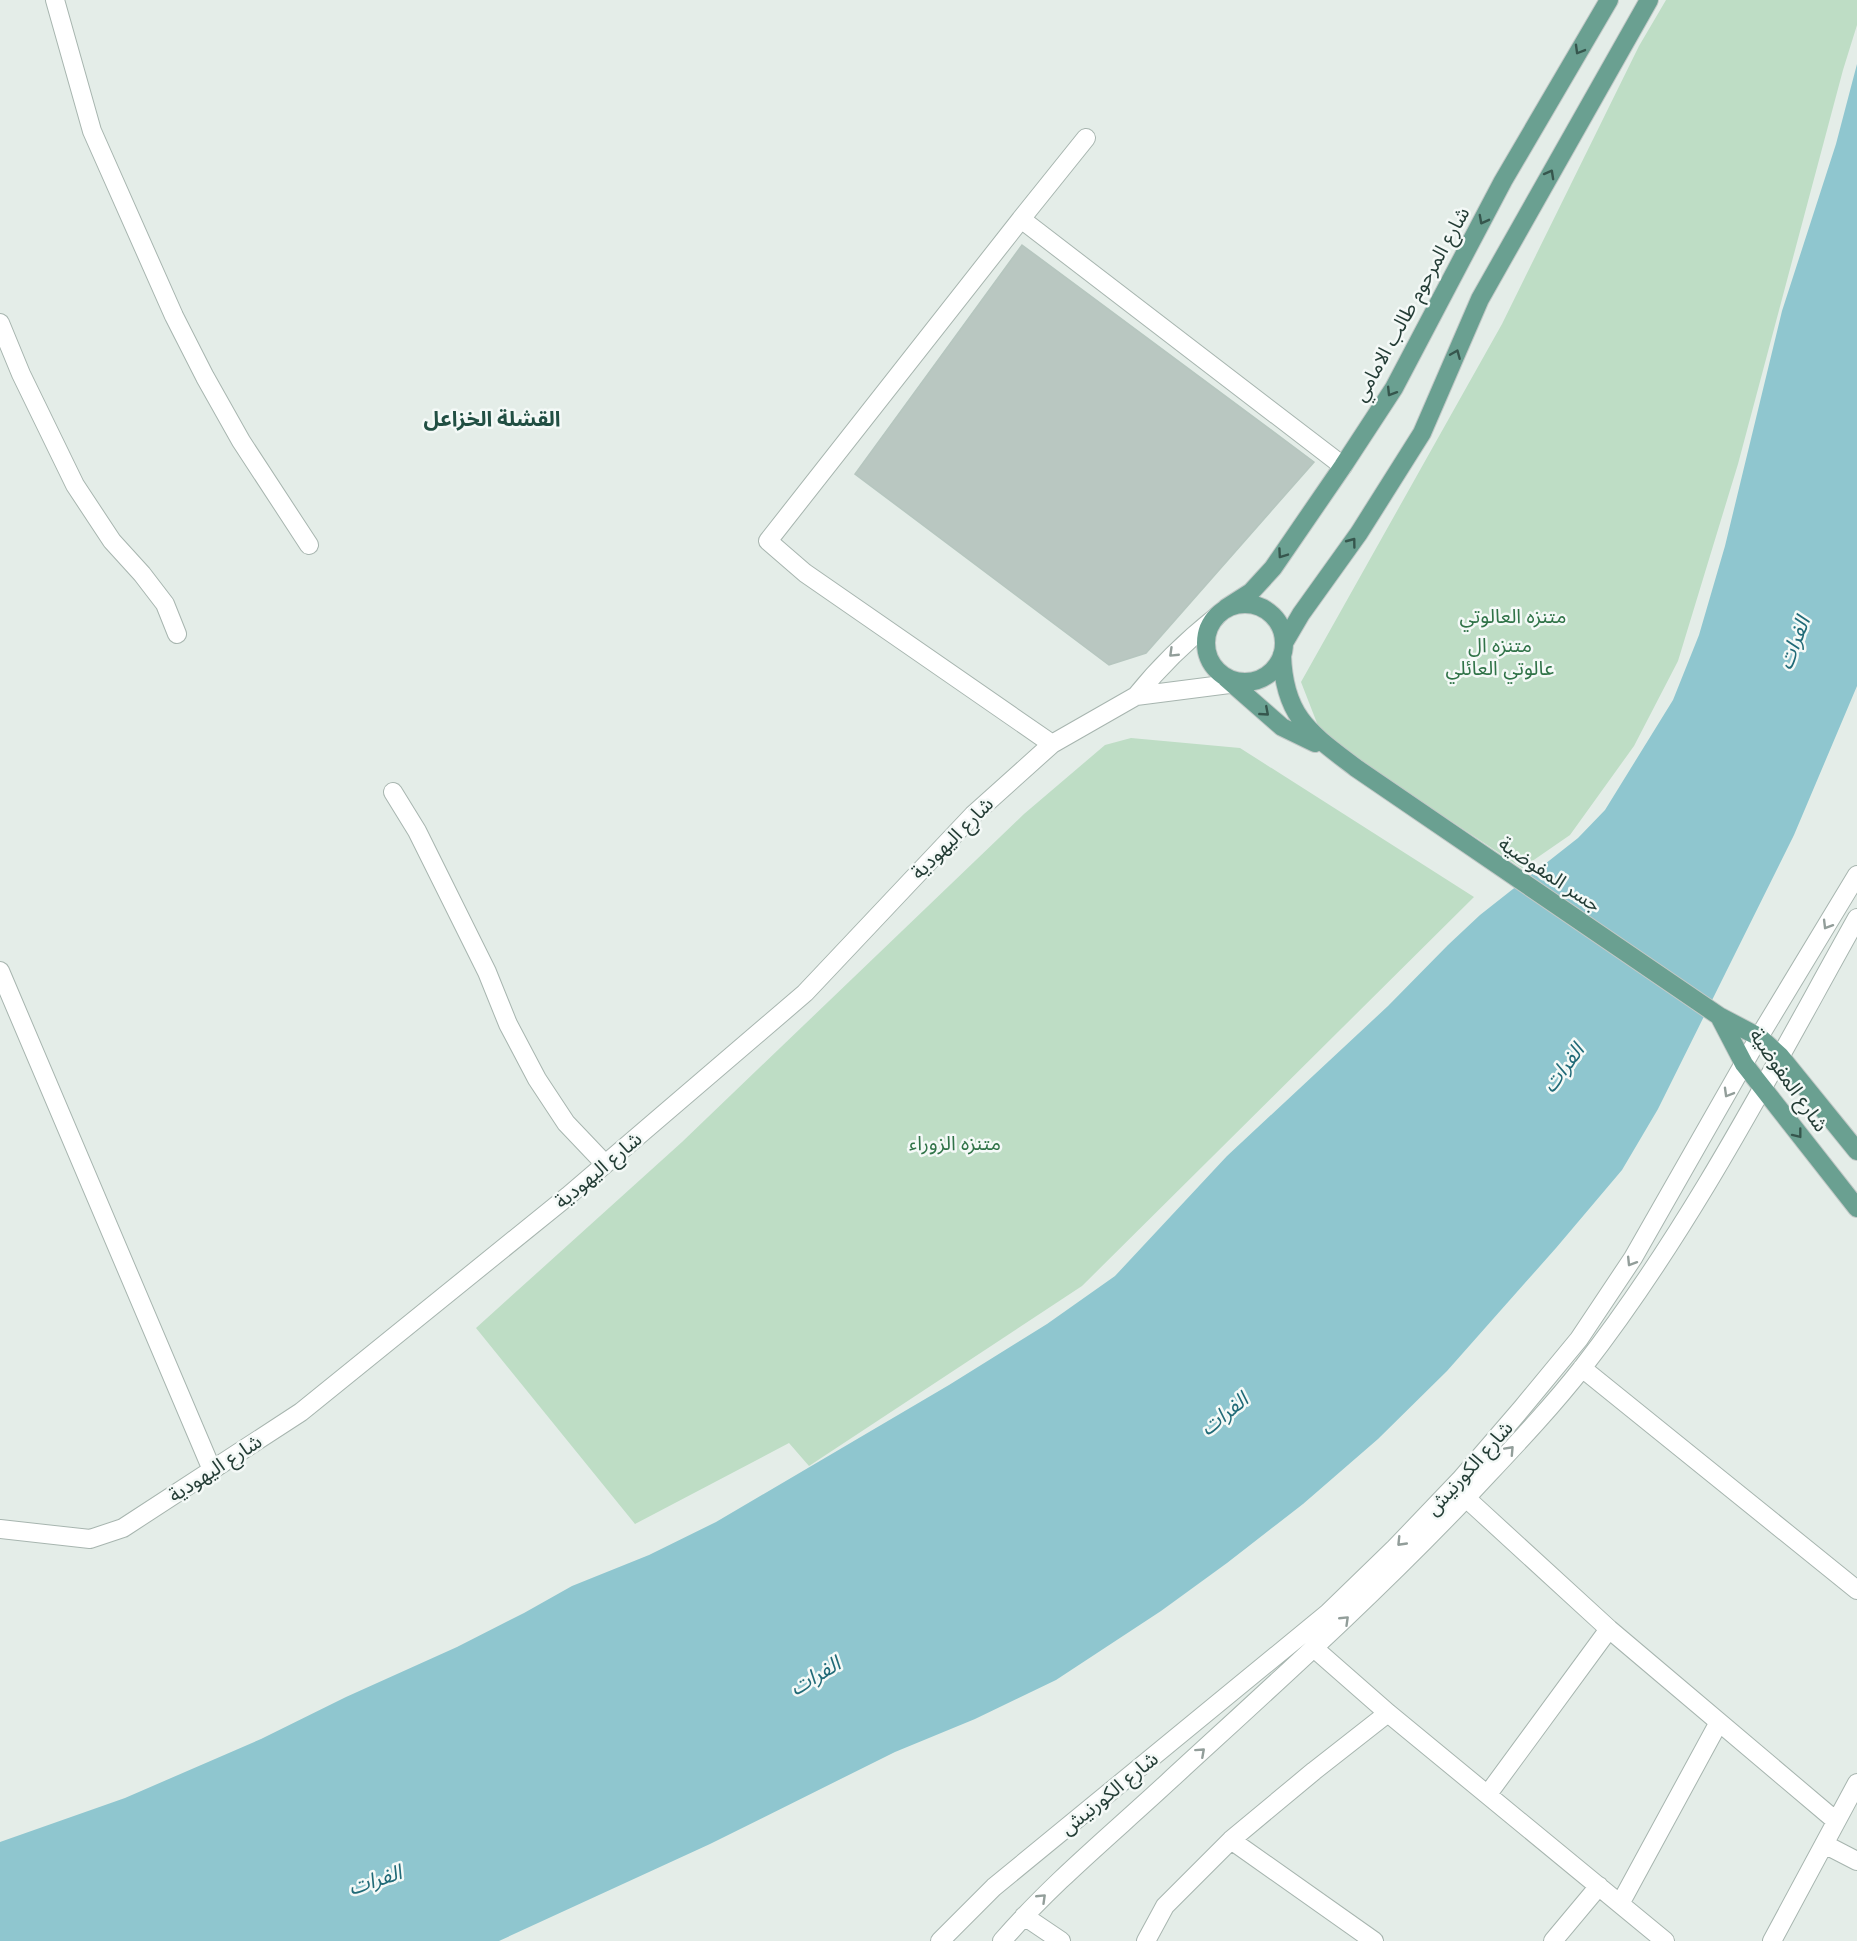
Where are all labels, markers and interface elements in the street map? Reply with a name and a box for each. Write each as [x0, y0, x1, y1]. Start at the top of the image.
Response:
one-way arrow [1575, 44, 1587, 55]
one-way arrow [1543, 170, 1554, 181]
street label: شارع المرحوم طالب الامامي [1347, 202, 1478, 407]
one-way arrow [1479, 213, 1490, 224]
one-way arrow [1449, 350, 1461, 361]
one-way arrow [1387, 386, 1399, 396]
district label: القشلة الخزاعل [424, 405, 560, 433]
one-way arrow [1344, 538, 1355, 549]
one-way arrow [1278, 547, 1289, 558]
park label: متنزه العالوتي [1460, 603, 1566, 632]
water label: الفرات [1771, 611, 1818, 673]
park label: متنزه ال عالوتي العائلي [1446, 632, 1554, 684]
one-way arrow [1169, 646, 1180, 657]
one-way arrow [1258, 705, 1269, 716]
street label: شارع اليهودية [905, 791, 1000, 886]
street label: جسر المفوضية [1494, 830, 1606, 918]
one-way arrow [1822, 919, 1834, 929]
street label: شارع المفوضية [1742, 1023, 1834, 1138]
water label: الفرات [1535, 1036, 1592, 1098]
one-way arrow [1723, 1087, 1735, 1097]
street label: شارع اليهودية [549, 1126, 648, 1216]
one-way arrow [1791, 1127, 1802, 1138]
park label: متنزه الزوراء [909, 1130, 1001, 1156]
one-way arrow [1626, 1256, 1638, 1266]
water label: الفرات [1194, 1385, 1256, 1442]
street label: شارع الكورنيش [1420, 1415, 1520, 1522]
street label: شارع اليهودية [163, 1428, 268, 1510]
one-way arrow [1503, 1446, 1514, 1457]
one-way arrow [1397, 1535, 1408, 1546]
one-way arrow [1338, 1616, 1348, 1627]
water label: الفرات [784, 1649, 847, 1702]
street label: شارع الكورنيش [1055, 1746, 1165, 1842]
one-way arrow [1194, 1748, 1205, 1759]
water label: الفرات [345, 1858, 407, 1902]
one-way arrow [1035, 1895, 1046, 1906]

